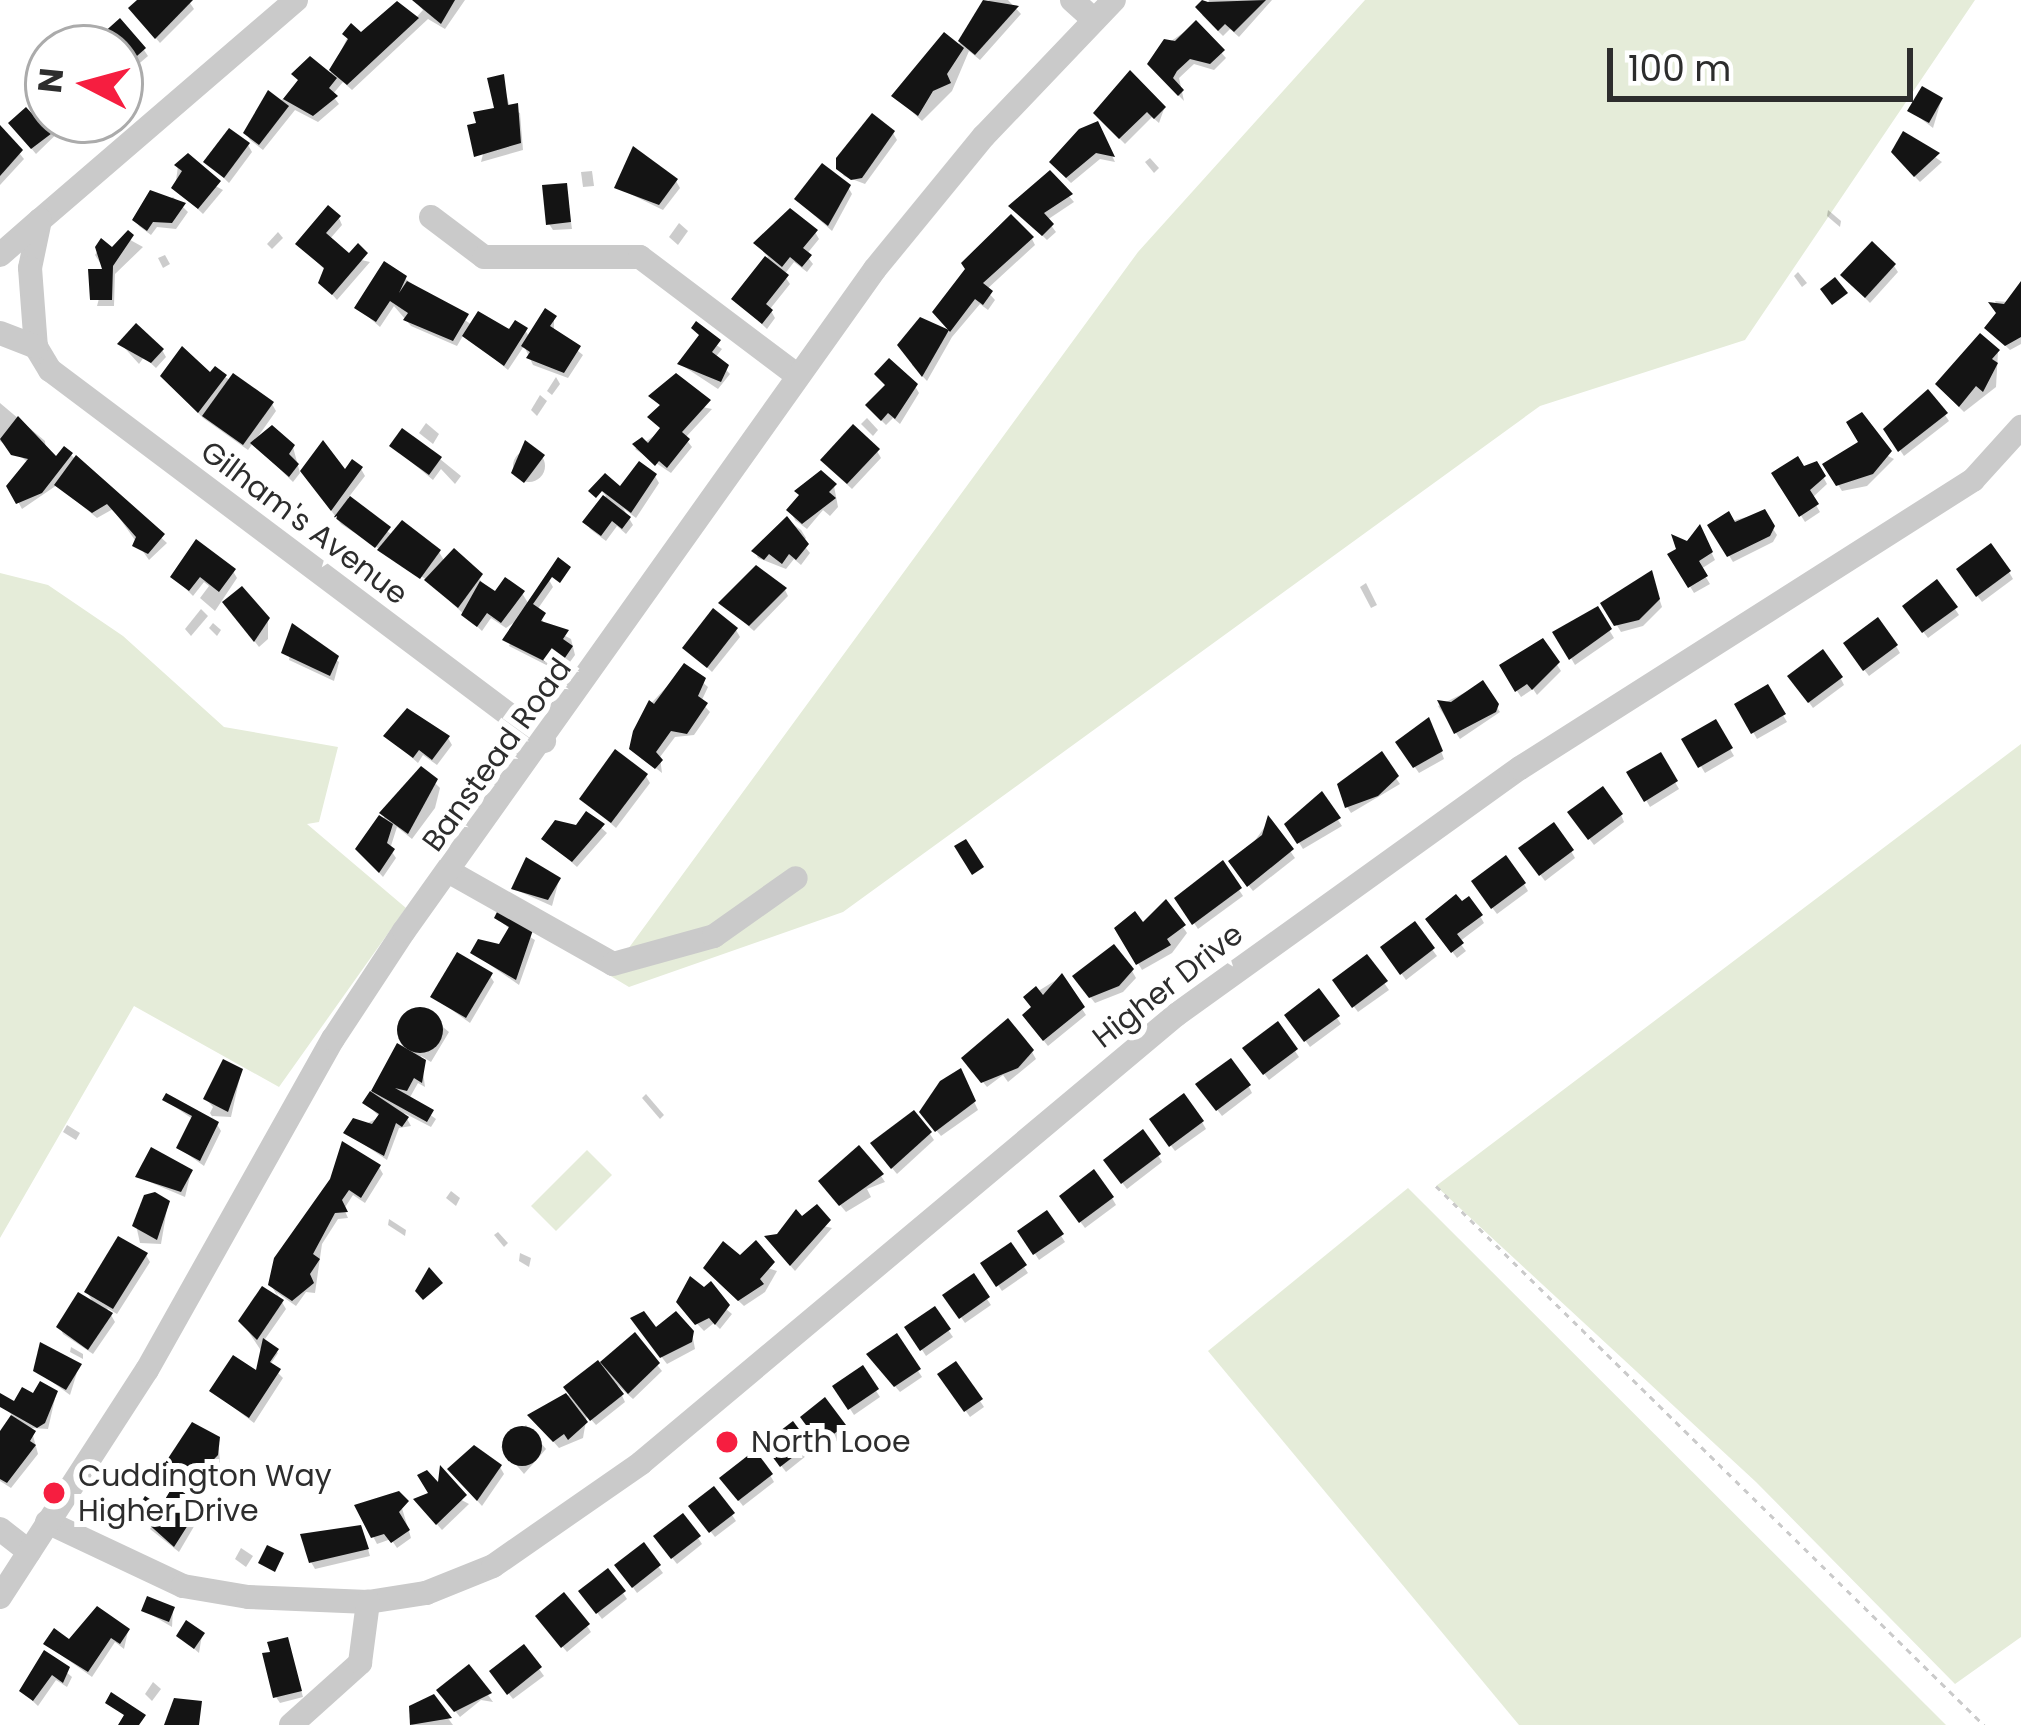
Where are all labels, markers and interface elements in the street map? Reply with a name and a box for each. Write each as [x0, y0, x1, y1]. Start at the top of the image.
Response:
north arrow [24, 24, 144, 144]
scale bar [1613, 24, 1919, 98]
text: 100 m [1628, 43, 1731, 94]
text: N [26, 66, 75, 95]
street label: Gilham's Avenue [194, 434, 414, 612]
street label: Banstead Road [415, 652, 579, 858]
street label: Higher Drive [1086, 916, 1250, 1056]
place label: North Looe [751, 1424, 911, 1460]
marker: North Looe [714, 1429, 740, 1455]
place label: Cuddington Way Higher Drive [78, 1458, 332, 1528]
marker: Cuddington Way Higher Drive [41, 1480, 67, 1506]

